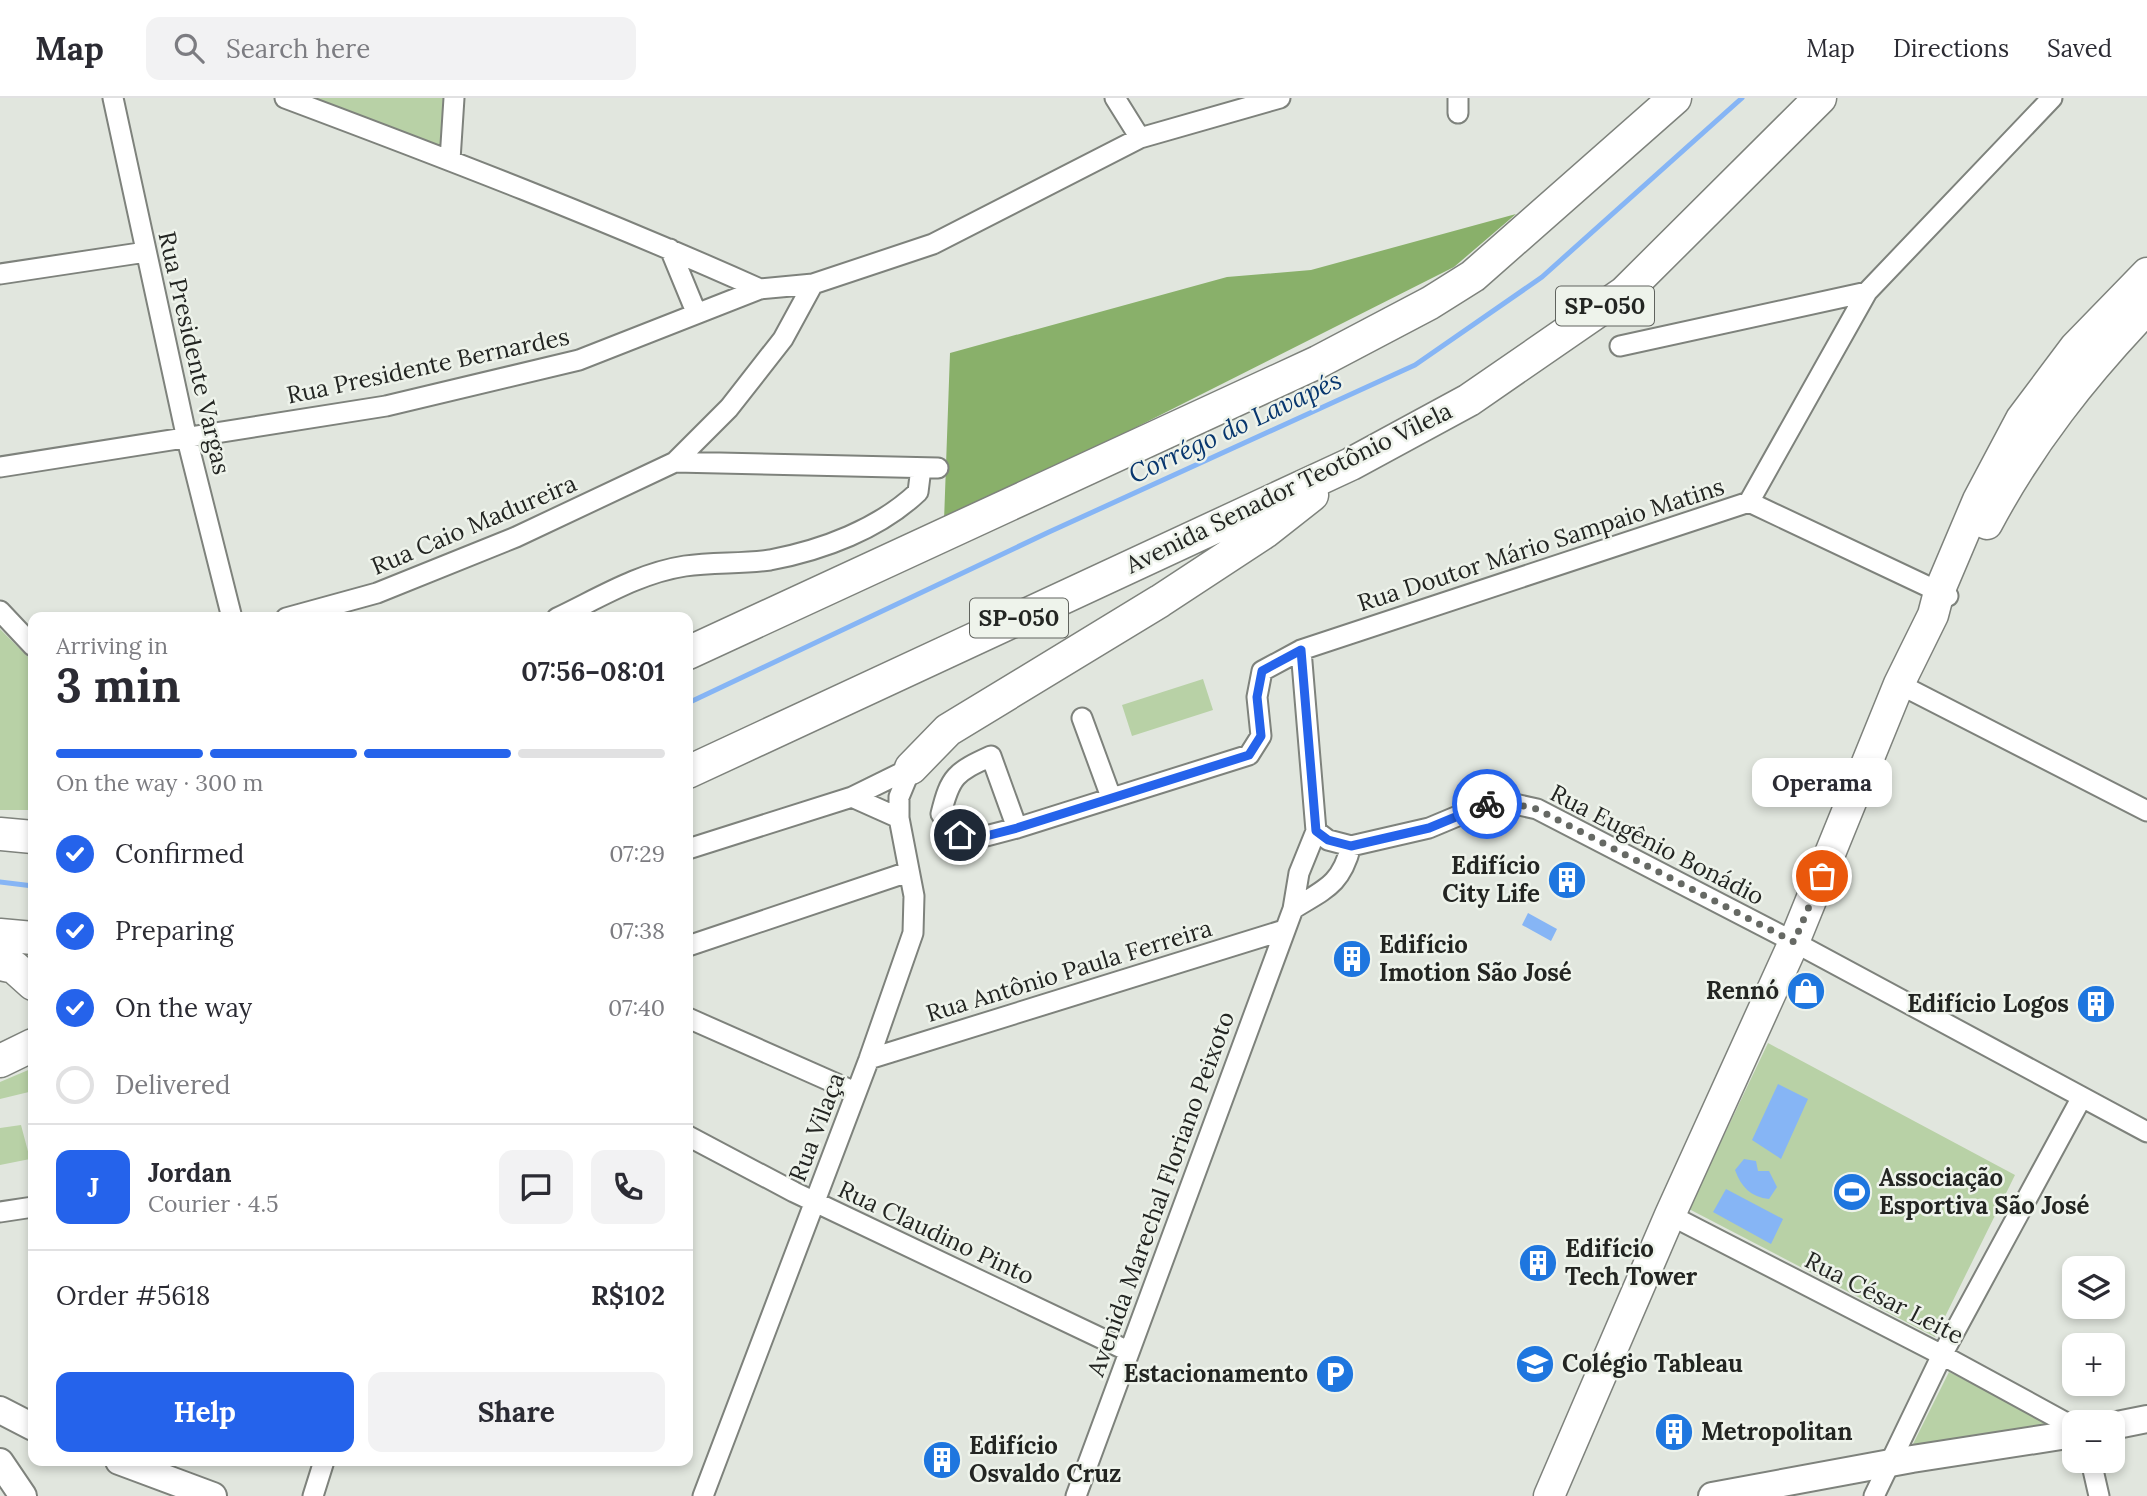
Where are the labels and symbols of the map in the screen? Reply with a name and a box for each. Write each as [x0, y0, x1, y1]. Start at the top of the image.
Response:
street label: Rua Presidente Vargas [151, 228, 238, 477]
road number: SP-050 [1556, 286, 1654, 326]
street label: Rua Presidente Bernardes [284, 320, 572, 411]
water label: Corrégo do Lavapés [1123, 363, 1347, 490]
street label: Avenida Senador Teotônio Vilela [1120, 395, 1457, 581]
street label: Rua Caio Madureira [366, 467, 581, 582]
street label: Rua Doutor Mário Sampaio Matins [1354, 471, 1728, 619]
road number: SP-050 [970, 598, 1068, 638]
callout: Operama [1752, 757, 1892, 806]
courier [1452, 769, 1522, 839]
street label: Rua Eugênio Bonádio [1545, 777, 1769, 912]
pin [930, 805, 990, 865]
pin [1792, 846, 1852, 906]
place label: Edifício City Life [1442, 850, 1540, 909]
building icon: Edifício City Life [1546, 859, 1588, 901]
street label: Rua Antônio Paula Ferreira [922, 912, 1216, 1029]
place label: Edifício Imotion São José [1379, 929, 1572, 988]
building icon: Edifício Imotion São José [1331, 938, 1373, 980]
shop icon: Rennó [1785, 970, 1827, 1012]
place label: Rennó [1706, 975, 1779, 1006]
building icon: Edifício Logos [2075, 983, 2117, 1025]
place label: Edifício Logos [1907, 988, 2069, 1019]
street label: Avenida Marechal Floriano Peixoto [1080, 1007, 1241, 1381]
street label: Rua Vilaça [782, 1068, 851, 1186]
place label: Associação Esportiva São José [1879, 1162, 2090, 1221]
sports icon: Associação Esportiva São José [1831, 1171, 1873, 1213]
street label: Rua Claudino Pinto [833, 1174, 1039, 1292]
place label: Edifício Tech Tower [1565, 1233, 1698, 1292]
building icon: Edifício Tech Tower [1517, 1242, 1559, 1284]
street label: Rua César Leite [1799, 1244, 1969, 1351]
school or university icon: Colégio Tableau [1514, 1343, 1556, 1385]
place label: Colégio Tableau [1562, 1348, 1743, 1379]
parking icon: Estacionamento [1314, 1353, 1356, 1395]
place label: Estacionamento [1124, 1358, 1308, 1389]
building icon: Metropolitan [1653, 1411, 1695, 1453]
place label: Metropolitan [1701, 1416, 1852, 1447]
place label: Edifício Osvaldo Cruz [969, 1430, 1121, 1489]
building icon: Edifício Osvaldo Cruz [921, 1439, 963, 1481]

